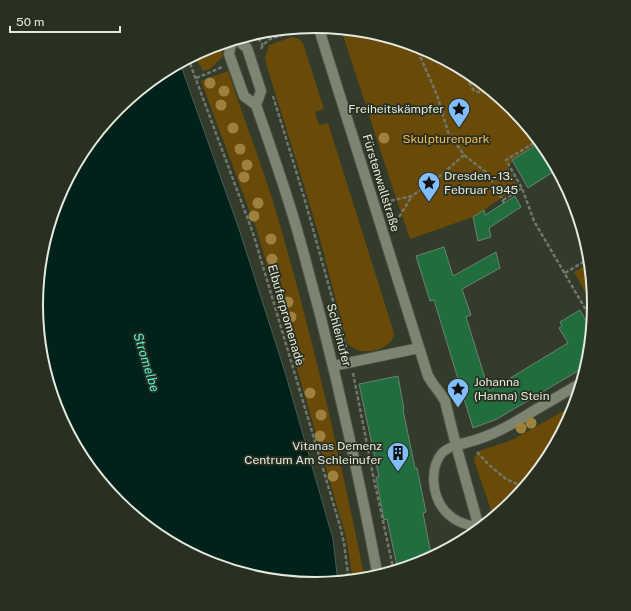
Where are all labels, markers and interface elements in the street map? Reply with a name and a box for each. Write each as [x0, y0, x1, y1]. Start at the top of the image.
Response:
scale bar [10, 8, 120, 34]
text: 50 m [16, 15, 44, 29]
place icon: Freiheitskämpfer [446, 96, 472, 129]
place label: Freiheitskämpfer [348, 102, 444, 116]
park label: Skulpturenpark [402, 132, 490, 146]
street label: Fürstenwallstraße [360, 133, 403, 234]
place label: Dresden - 13. Februar 1945 [444, 169, 519, 197]
place icon: Dresden - 13. Februar 1945 [416, 170, 442, 203]
street label: Elbuferpromenade [265, 263, 307, 367]
street label: Schleinufer [324, 302, 354, 368]
water label: Stromelbe [130, 331, 163, 394]
place label: Johanna (Hanna) Stein [474, 375, 550, 403]
place icon: Johanna (Hanna) Stein [445, 376, 471, 409]
place label: Vitanas Demenz Centrum Am Schleinufer [244, 439, 382, 467]
building icon: Vitanas Demenz Centrum Am Schleinufer [385, 440, 411, 473]

